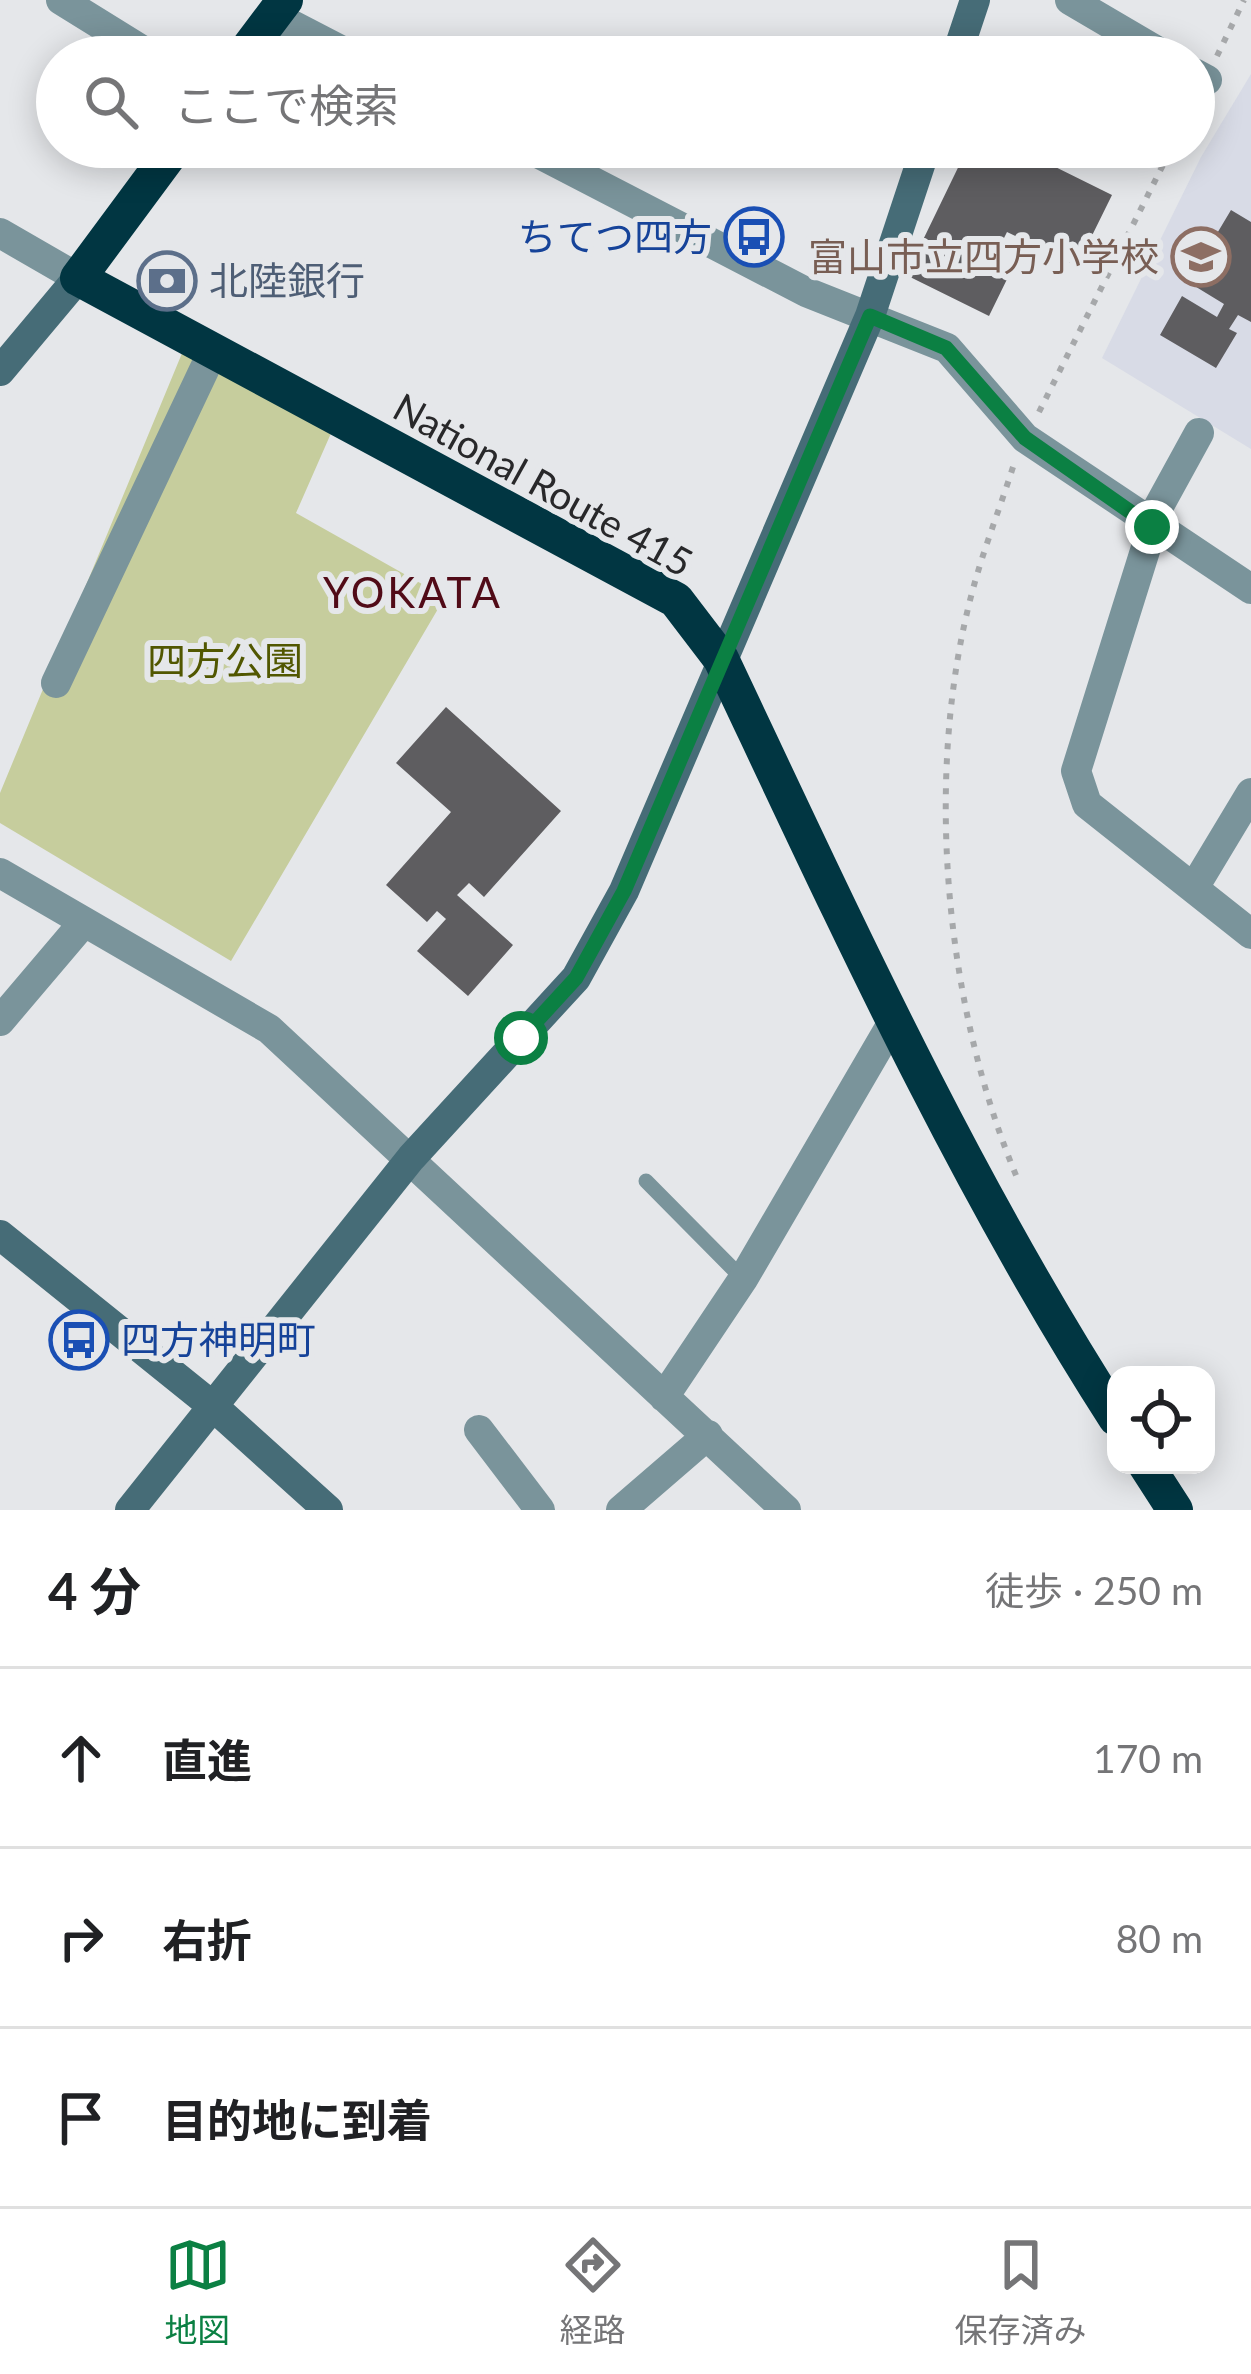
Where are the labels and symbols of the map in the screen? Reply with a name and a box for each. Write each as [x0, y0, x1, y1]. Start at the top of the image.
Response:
bus stop icon: ちてつ四方 [723, 206, 785, 268]
place label: ちてつ四方 [518, 213, 712, 259]
school or university icon: 富山市立四方小学校 [1170, 226, 1232, 288]
place label: 富山市立四方小学校 [808, 233, 1159, 279]
bank icon: 北陸銀行 [136, 250, 198, 312]
place label: 北陸銀行 [209, 257, 365, 303]
street label: National Route 415 [386, 383, 701, 585]
route end [1125, 500, 1179, 554]
district label: YOKATA [323, 567, 503, 617]
park label: 四方公園 [147, 637, 303, 683]
route start [494, 1011, 548, 1065]
bus stop icon: 四方神明町 [48, 1309, 110, 1371]
place label: 四方神明町 [121, 1316, 316, 1362]

